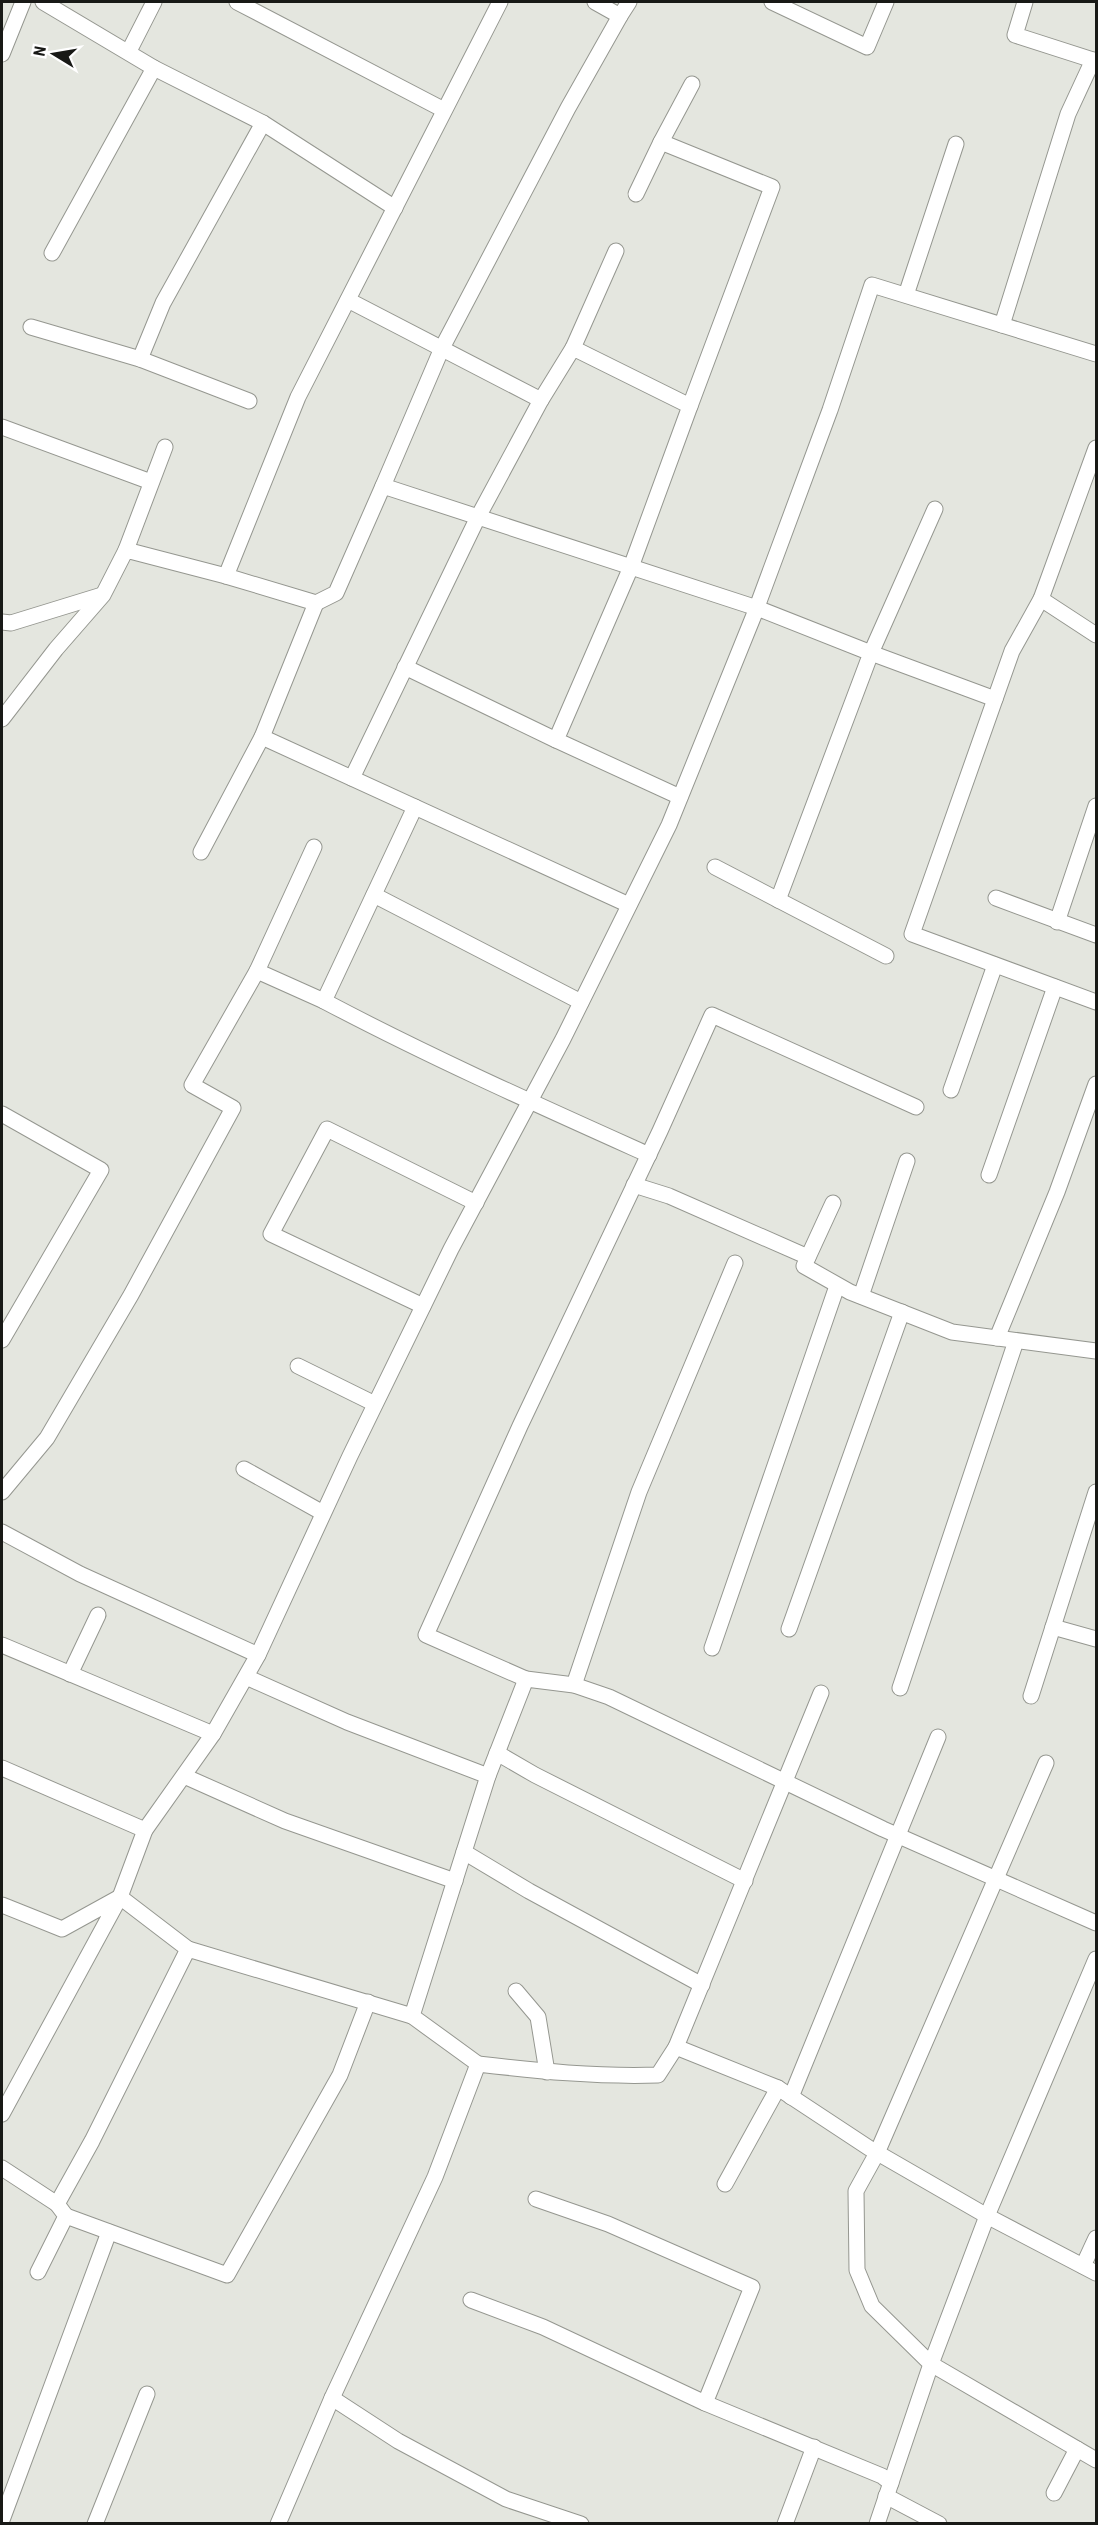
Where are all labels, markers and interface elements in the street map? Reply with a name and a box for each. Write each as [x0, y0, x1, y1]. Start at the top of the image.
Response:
north arrow [24, 24, 84, 84]
text: N [30, 45, 50, 58]

